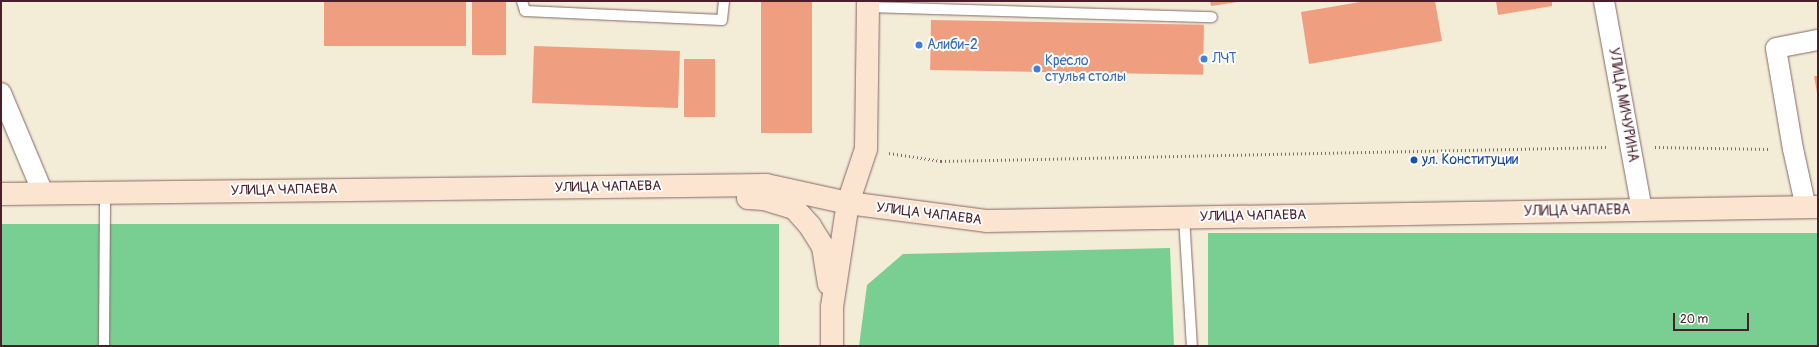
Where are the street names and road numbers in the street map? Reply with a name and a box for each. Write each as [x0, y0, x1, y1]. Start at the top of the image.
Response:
street label: УЛИЦА МИЧУРИНА [1605, 46, 1641, 164]
street label: УЛИЦА ЧАПАЕВА [555, 178, 661, 196]
street label: УЛИЦА ЧАПАЕВА [231, 181, 337, 199]
street label: УЛИЦА ЧАПАЕВА [875, 199, 983, 229]
street label: УЛИЦА ЧАПАЕВА [1524, 202, 1630, 220]
street label: УЛИЦА ЧАПАЕВА [1200, 207, 1306, 225]

